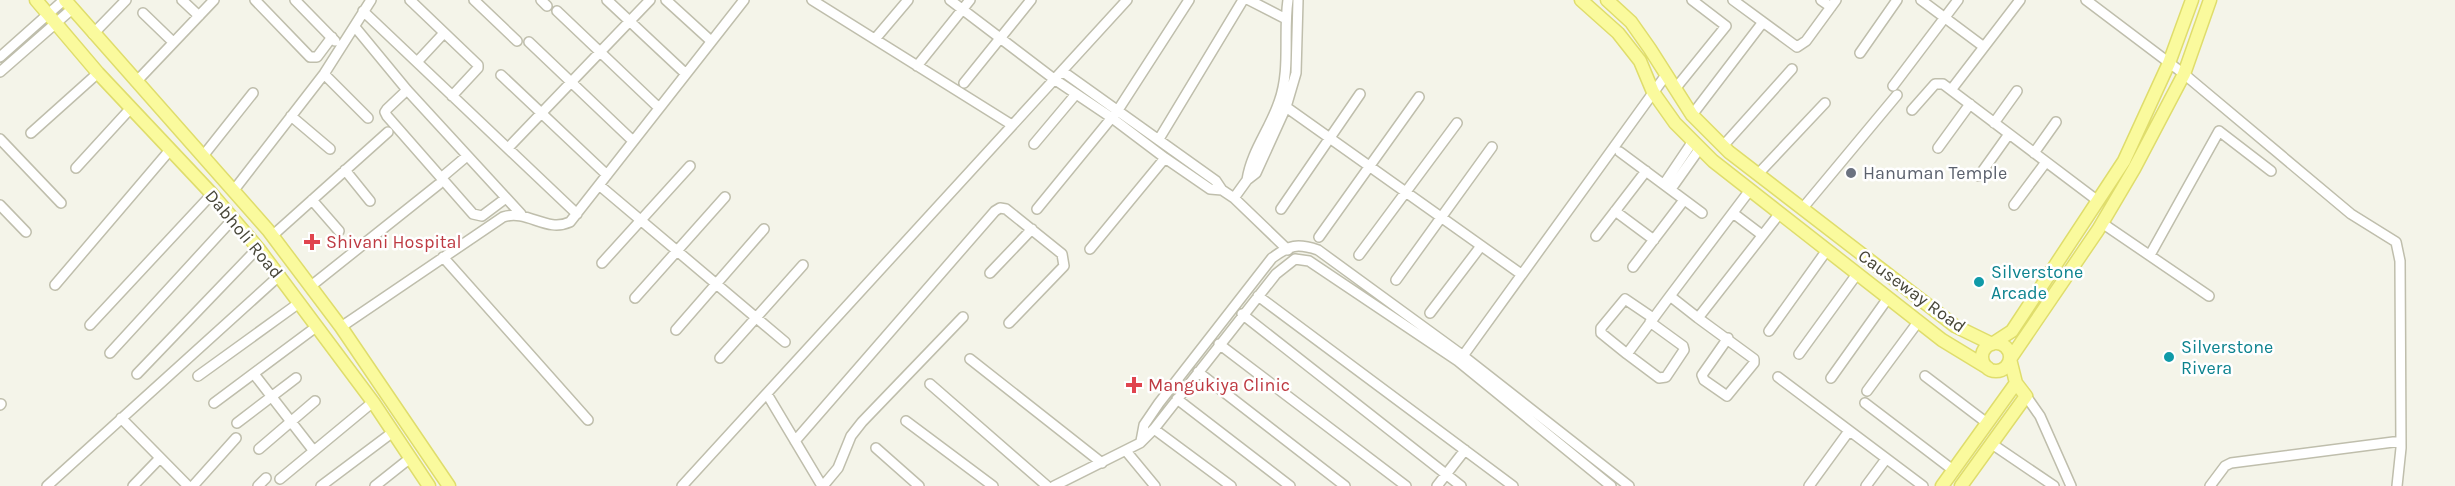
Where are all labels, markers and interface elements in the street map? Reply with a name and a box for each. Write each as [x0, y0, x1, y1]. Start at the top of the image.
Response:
place label: Hanuman Temple [1863, 162, 2007, 184]
marker: Hanuman Temple [1844, 166, 1858, 180]
street label: Dabholi Road [200, 185, 288, 283]
place label: Shivani Hospital [326, 231, 462, 253]
marker: Shivani Hospital [303, 233, 321, 251]
street label: Causeway Road [1854, 245, 1970, 337]
place label: Silverstone Arcade [1991, 261, 2083, 304]
marker: Silverstone Arcade [1972, 275, 1986, 289]
place label: Silverstone Rivera [2181, 336, 2273, 379]
marker: Silverstone Rivera [2162, 350, 2176, 364]
place label: Mangukiya Clinic [1148, 374, 1290, 396]
marker: Mangukiya Clinic [1125, 376, 1143, 394]

